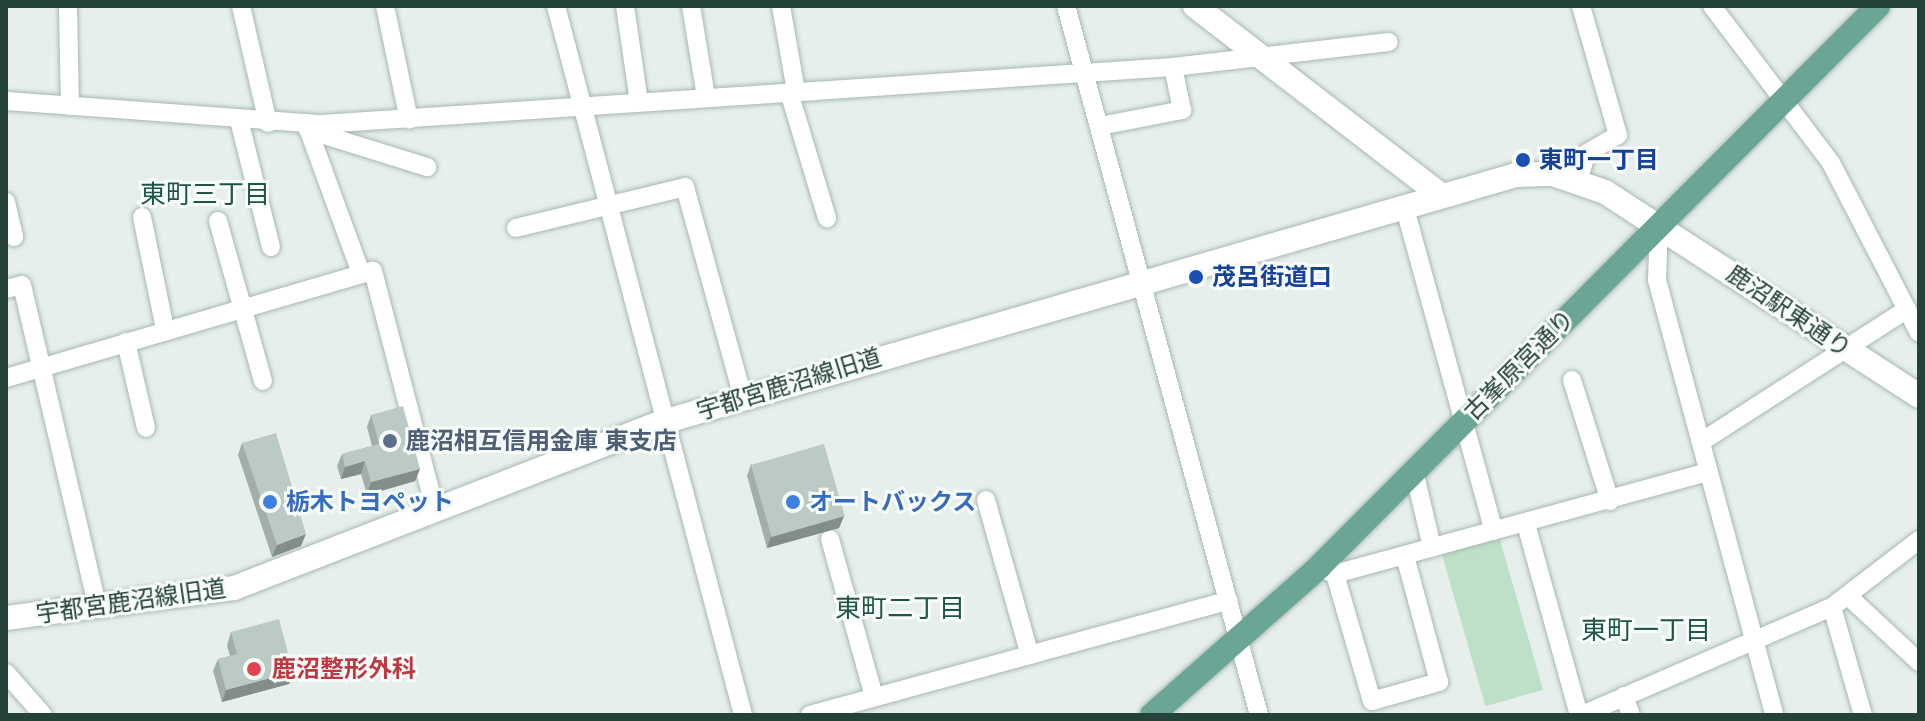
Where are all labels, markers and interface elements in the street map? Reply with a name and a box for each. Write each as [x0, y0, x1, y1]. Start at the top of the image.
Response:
place label: 東町一丁目 [1539, 146, 1659, 174]
marker: 東町一丁目 [1514, 151, 1532, 169]
district label: 東町三丁目 [140, 179, 270, 211]
street label: 鹿沼駅東通り [1721, 259, 1857, 363]
place label: 茂呂街道口 [1212, 263, 1332, 291]
marker: 茂呂街道口 [1187, 268, 1205, 286]
street label: 古峯原宮通り [1458, 304, 1580, 426]
street label: 宇都宮鹿沼線旧道 [693, 342, 885, 426]
place label: 鹿沼相互信用金庫 東支店 [406, 427, 677, 455]
marker: 鹿沼相互信用金庫 東支店 [381, 432, 399, 450]
place label: 栃木トヨペット [286, 488, 454, 516]
place label: オートバックス [809, 488, 977, 516]
marker: 栃木トヨペット [261, 493, 279, 511]
marker: オートバックス [784, 493, 802, 511]
street label: 宇都宮鹿沼線旧道 [34, 573, 228, 629]
district label: 東町二丁目 [835, 593, 965, 625]
district label: 東町一丁目 [1581, 615, 1711, 647]
place label: 鹿沼整形外科 [272, 655, 416, 683]
marker: 鹿沼整形外科 [243, 658, 265, 680]

